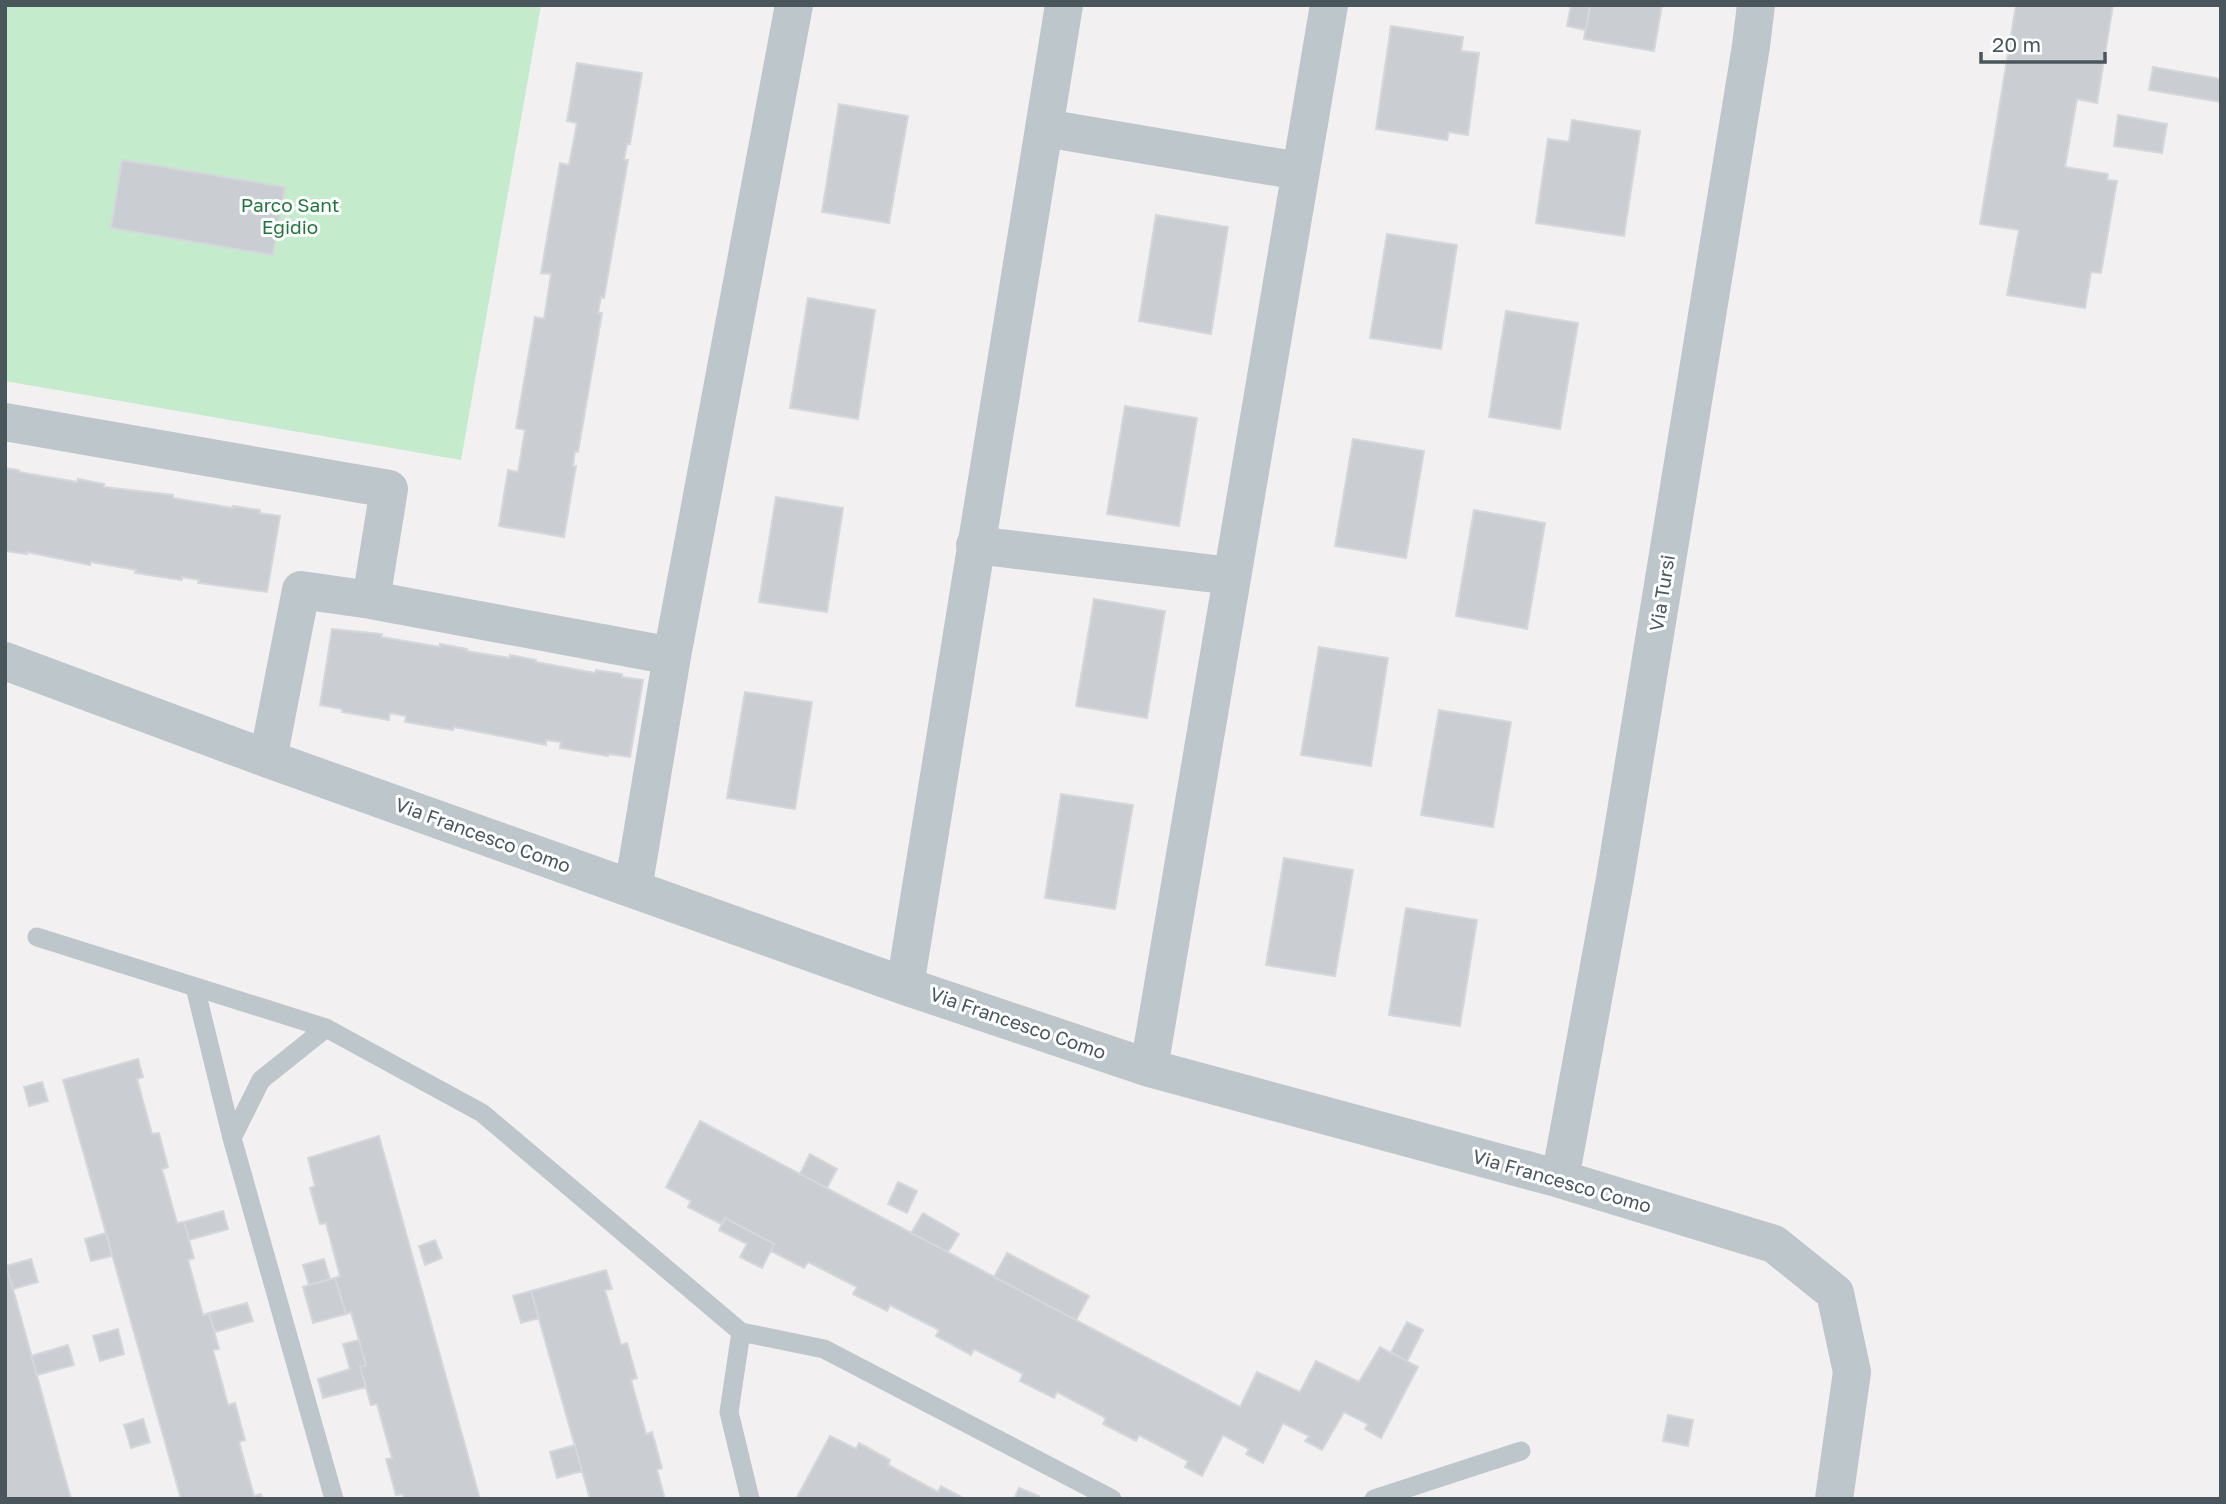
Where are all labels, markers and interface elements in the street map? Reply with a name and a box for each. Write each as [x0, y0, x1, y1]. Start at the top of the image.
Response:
scale bar [1981, 21, 2105, 65]
text: 20 m [1992, 31, 2041, 57]
park label: Parco Sant Egidio [241, 193, 339, 238]
street label: Via Tursi [1644, 553, 1679, 633]
street label: Via Francesco Como [392, 792, 574, 877]
street label: Via Francesco Como [927, 982, 1109, 1063]
street label: Via Francesco Como [1470, 1144, 1654, 1217]

